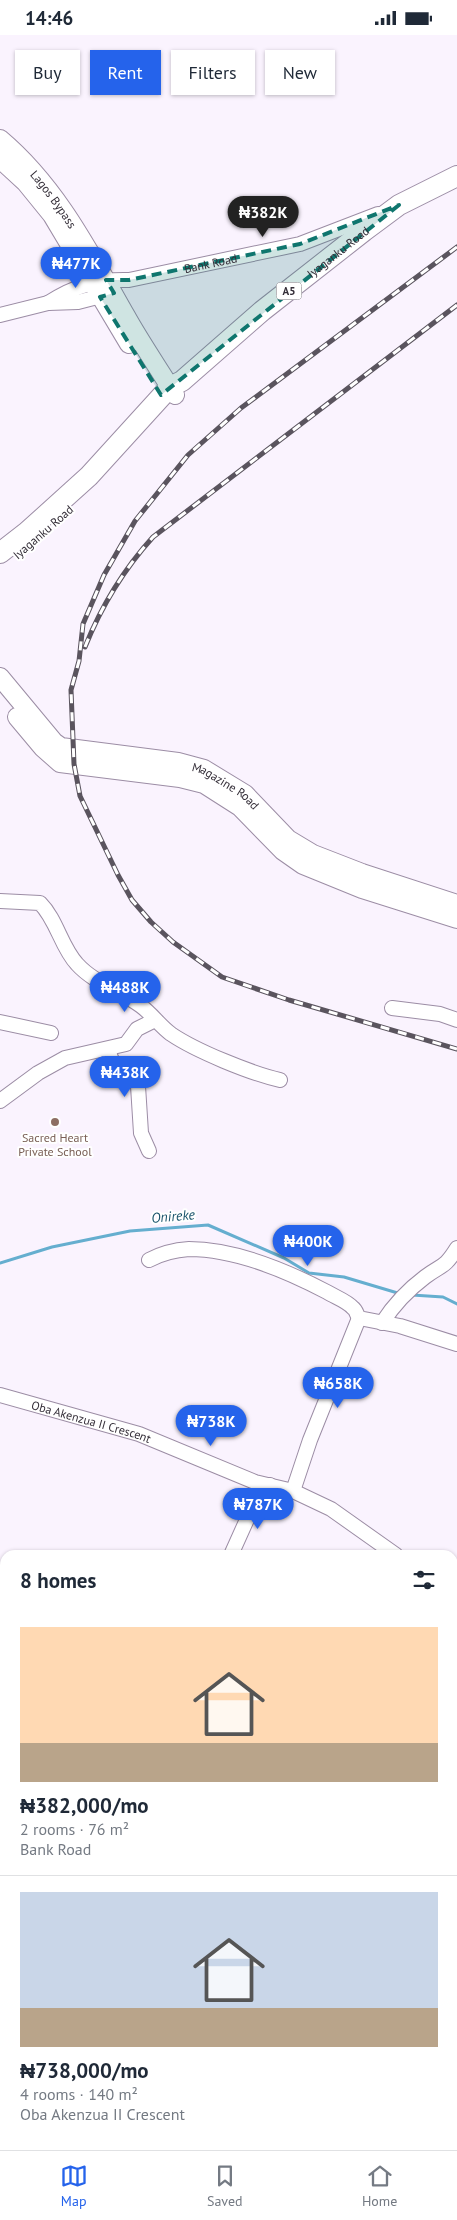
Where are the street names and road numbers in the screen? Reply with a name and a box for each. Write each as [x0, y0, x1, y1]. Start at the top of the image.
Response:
street label: Lagos Bypass [28, 167, 80, 231]
street label: Iyaganku Road [304, 223, 372, 281]
street label: Bank Road [183, 250, 238, 276]
road number: A5 [276, 283, 302, 299]
street label: Iyaganku Road [10, 502, 76, 562]
street label: Magazine Road [191, 759, 263, 812]
street label: Oba Akenzua II Crescent [30, 1397, 153, 1446]

